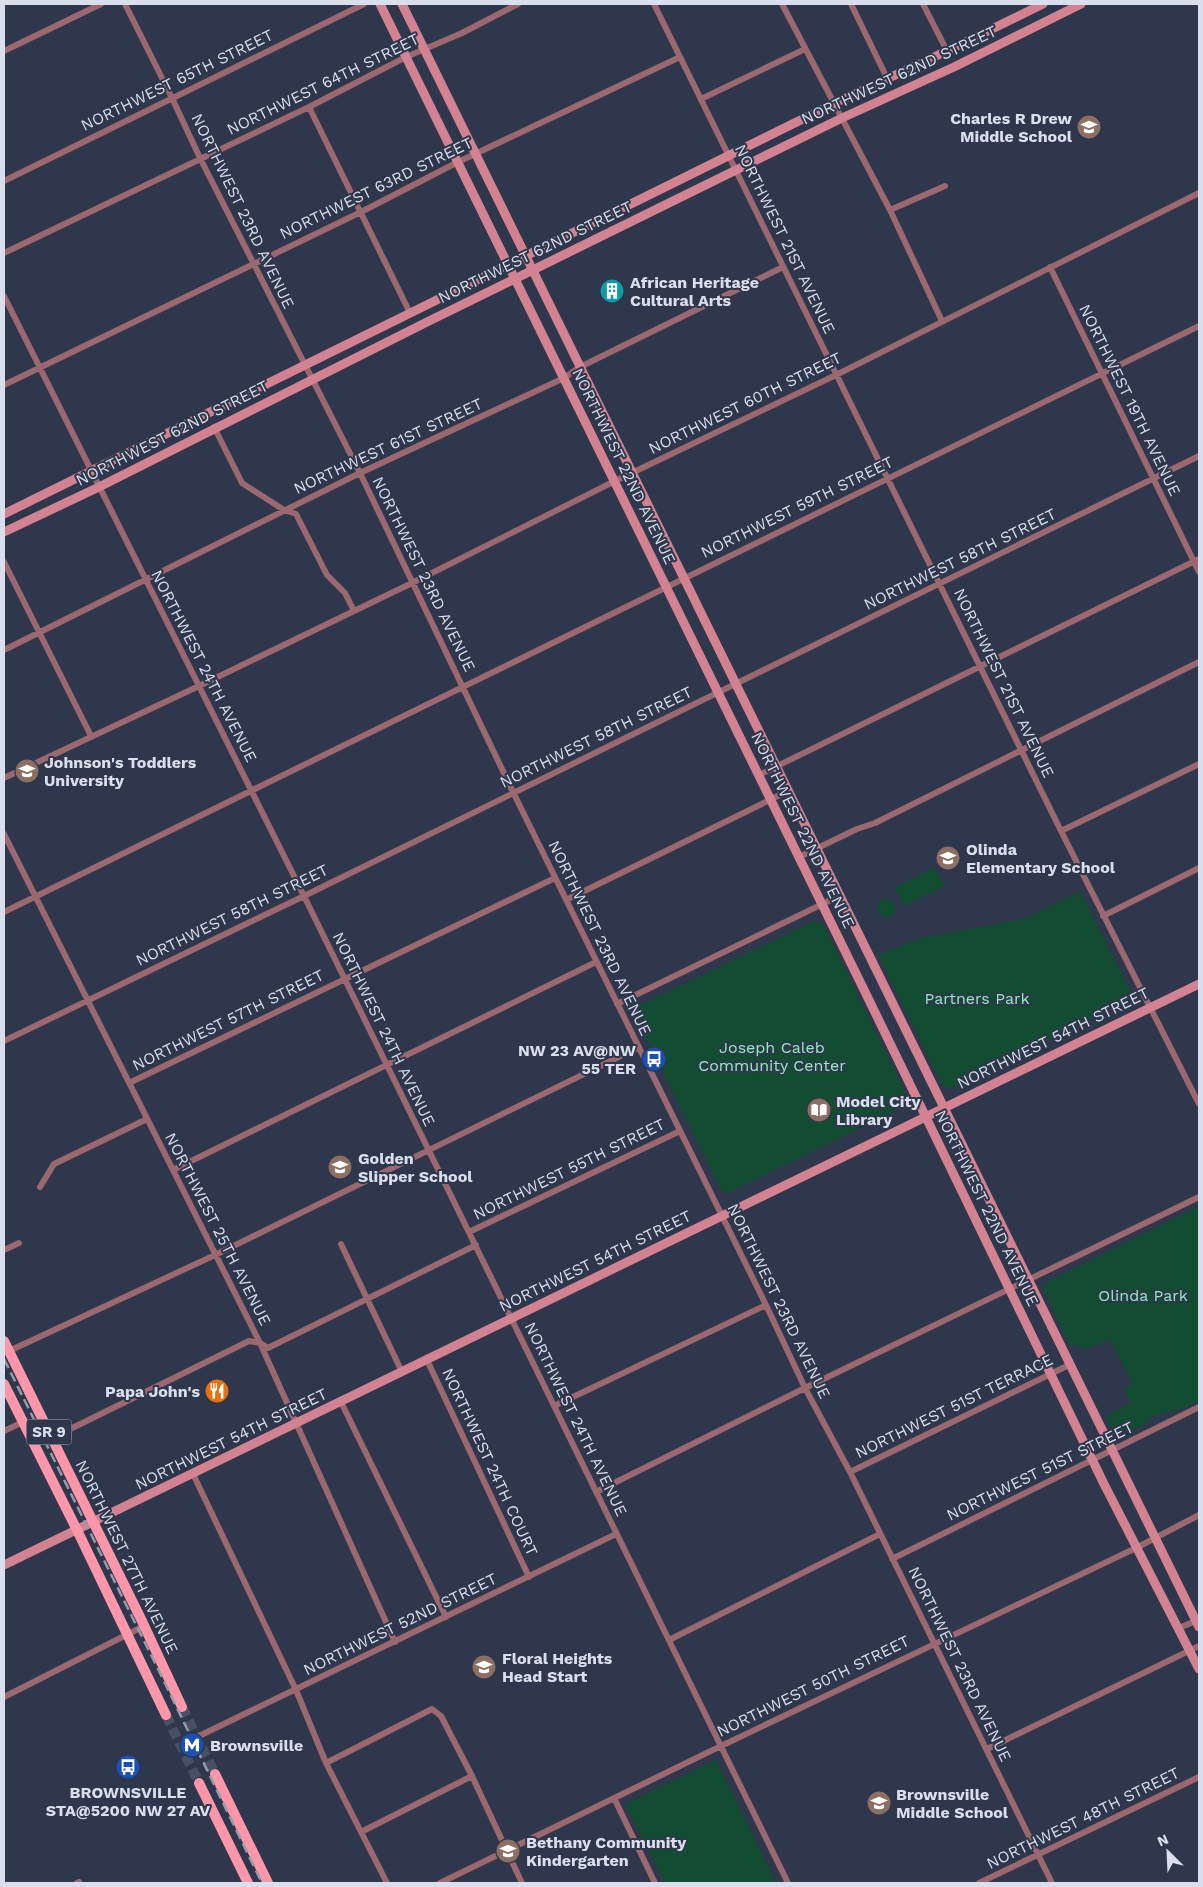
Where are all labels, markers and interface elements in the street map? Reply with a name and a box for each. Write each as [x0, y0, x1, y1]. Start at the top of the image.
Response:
street label: NORTHWEST 62ND STREET [798, 21, 1000, 129]
street label: NORTHWEST 65TH STREET [78, 25, 277, 135]
street label: NORTHWEST 64TH STREET [224, 29, 423, 139]
place label: Charles R Drew Middle School [950, 109, 1073, 146]
street label: NORTHWEST 23RD AVENUE [187, 110, 299, 312]
school or university icon: Charles R Drew Middle School [1076, 114, 1102, 140]
street label: NORTHWEST 63RD STREET [276, 133, 476, 243]
street label: NORTHWEST 21ST AVENUE [731, 141, 839, 337]
street label: NORTHWEST 62ND STREET [435, 197, 635, 307]
place label: African Heritage Cultural Arts [630, 273, 759, 310]
building icon: African Heritage Cultural Arts [599, 278, 625, 304]
street label: NORTHWEST 19TH AVENUE [1075, 301, 1185, 499]
street label: NORTHWEST 60TH STREET [645, 348, 845, 458]
street label: NORTHWEST 22ND AVENUE [568, 365, 680, 567]
street label: NORTHWEST 62ND STREET [73, 376, 272, 490]
street label: NORTHWEST 61ST STREET [291, 394, 486, 498]
street label: NORTHWEST 59TH STREET [698, 452, 897, 562]
street label: NORTHWEST 23RD AVENUE [368, 473, 480, 675]
street label: NORTHWEST 58TH STREET [861, 504, 1060, 614]
street label: NORTHWEST 24TH AVENUE [147, 567, 261, 765]
street label: NORTHWEST 21ST AVENUE [950, 585, 1058, 781]
street label: NORTHWEST 58TH STREET [497, 682, 696, 792]
street label: NORTHWEST 22ND AVENUE [747, 729, 859, 931]
place label: Johnson's Toddlers University [44, 753, 197, 790]
school or university icon: Johnson's Toddlers University [14, 758, 40, 784]
street label: NORTHWEST 23RD AVENUE [544, 837, 656, 1039]
place label: Olinda Elementary School [966, 840, 1116, 877]
school or university icon: Olinda Elementary School [935, 845, 961, 871]
street label: NORTHWEST 58TH STREET [133, 860, 332, 970]
street label: NORTHWEST 24TH AVENUE [329, 929, 439, 1129]
street label: NORTHWEST 57TH STREET [129, 965, 327, 1075]
street label: NORTHWEST 54TH STREET [954, 983, 1152, 1093]
park label: Partners Park [924, 989, 1030, 1008]
park label: Joseph Caleb Community Center [698, 1038, 846, 1075]
place label: NW 23 AV@NW 55 TER [518, 1041, 636, 1078]
bus stop icon: NW 23 AV@NW 55 TER [641, 1046, 667, 1072]
place label: Model City Library [836, 1092, 922, 1129]
library icon: Model City Library [806, 1097, 832, 1123]
street label: NORTHWEST 22ND AVENUE [931, 1107, 1043, 1309]
street label: NORTHWEST 55TH STREET [470, 1114, 668, 1224]
street label: NORTHWEST 25TH AVENUE [161, 1129, 275, 1329]
place label: Golden Slipper School [358, 1149, 473, 1186]
school or university icon: Golden Slipper School [327, 1154, 353, 1180]
street label: NORTHWEST 23RD AVENUE [723, 1200, 835, 1402]
street label: NORTHWEST 54TH STREET [496, 1206, 694, 1316]
park label: Olinda Park [1098, 1286, 1188, 1305]
street label: NORTHWEST 24TH AVENUE [521, 1319, 631, 1519]
street label: NORTHWEST 51ST TERRACE [852, 1350, 1056, 1462]
street label: NORTHWEST 24TH COURT [438, 1365, 542, 1559]
restaurant icon: Papa John's [204, 1378, 230, 1404]
place label: Papa John's [105, 1382, 200, 1401]
street label: NORTHWEST 54TH STREET [132, 1384, 330, 1494]
street label: NORTHWEST 51ST STREET [943, 1417, 1137, 1525]
road number: SR 9 [27, 1420, 72, 1444]
street label: NORTHWEST 27TH AVENUE [72, 1457, 182, 1657]
street label: NORTHWEST 23RD AVENUE [904, 1563, 1016, 1765]
street label: NORTHWEST 52ND STREET [300, 1569, 500, 1679]
street label: NORTHWEST 50TH STREET [714, 1631, 913, 1741]
place label: Floral Heights Head Start [502, 1649, 613, 1686]
school or university icon: Floral Heights Head Start [471, 1654, 497, 1680]
metro station icon: Brownsville [179, 1732, 205, 1758]
place label: Brownsville [210, 1736, 303, 1755]
bus stop icon: BROWNSVILLE STA@5200 NW 27 AV [115, 1754, 141, 1780]
street label: NORTHWEST 48TH STREET [983, 1763, 1183, 1873]
place label: BROWNSVILLE STA@5200 NW 27 AV [46, 1783, 210, 1820]
place label: Brownsville Middle School [896, 1785, 1009, 1822]
school or university icon: Brownsville Middle School [866, 1790, 892, 1816]
north arrow [1143, 1827, 1193, 1877]
place label: Bethany Community Kindergarten [526, 1833, 687, 1870]
school or university icon: Bethany Community Kindergarten [495, 1838, 521, 1864]

